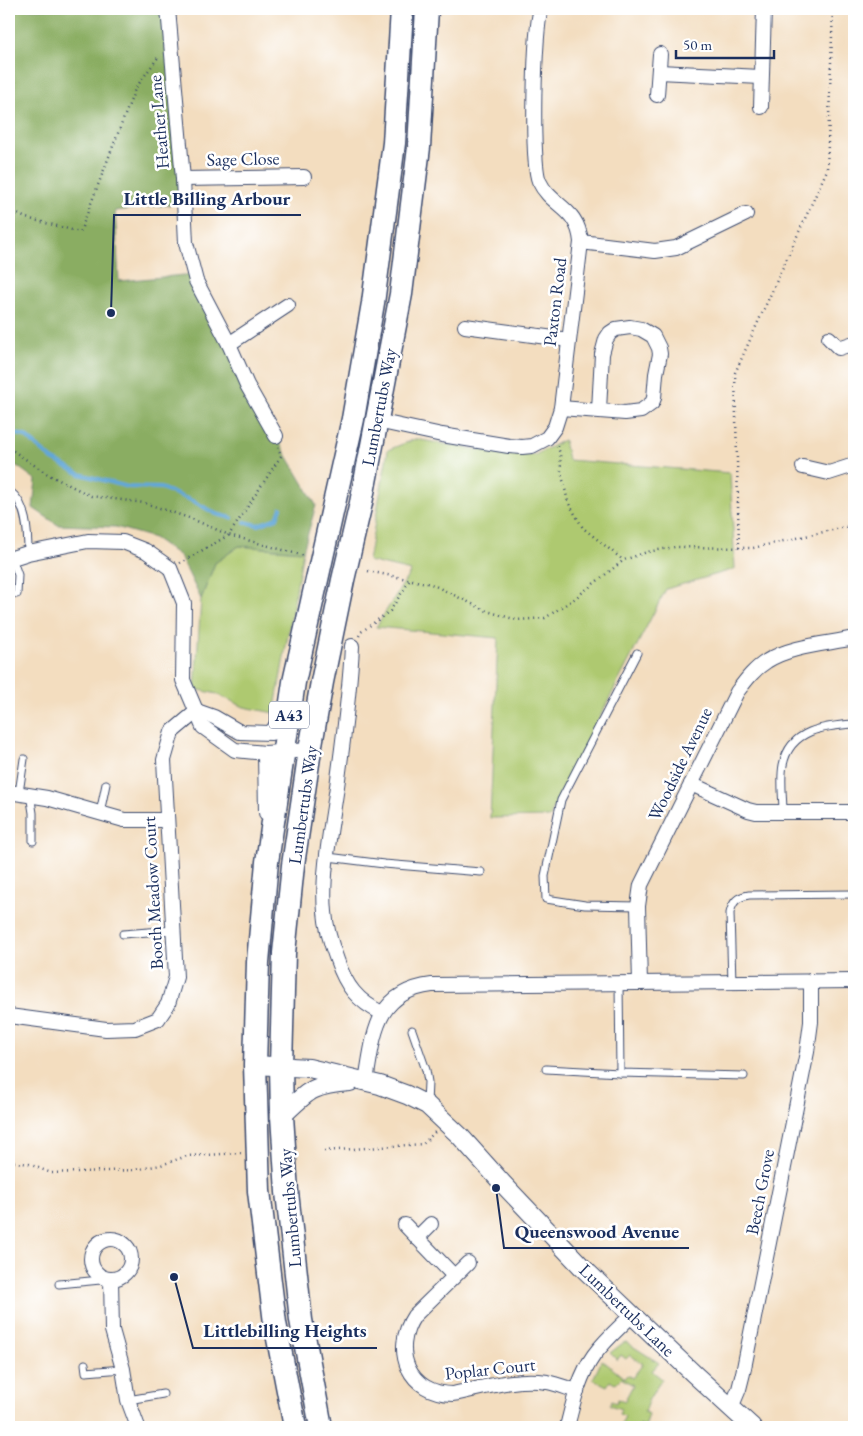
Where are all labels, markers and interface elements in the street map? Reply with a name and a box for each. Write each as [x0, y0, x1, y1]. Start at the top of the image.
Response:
scale bar [676, 28, 773, 60]
text: 50 m [683, 35, 712, 54]
street label: Heather Lane [143, 74, 174, 170]
street label: Sage Close [206, 146, 280, 171]
callout: Little Billing Arbour [114, 181, 301, 215]
text: Little Billing Arbour [124, 186, 291, 211]
street label: Paxton Road [538, 255, 571, 348]
street label: Lumbertubs Way [356, 346, 401, 468]
road number: A43 [269, 702, 309, 728]
street label: Woodside Avenue [642, 703, 717, 824]
street label: Lumbertubs Way [283, 744, 322, 866]
street label: Booth Meadow Court [137, 815, 168, 970]
street label: Lumbertubs Way [273, 1147, 306, 1269]
street label: Beech Grove [740, 1147, 779, 1237]
callout: Queenswood Avenue [504, 1214, 689, 1248]
text: Queenswood Avenue [515, 1219, 679, 1244]
street label: Lumbertubs Lane [575, 1258, 680, 1361]
callout: Littlebilling Heights [193, 1314, 377, 1348]
text: Littlebilling Heights [203, 1318, 367, 1343]
street label: Poplar Court [444, 1352, 537, 1385]

